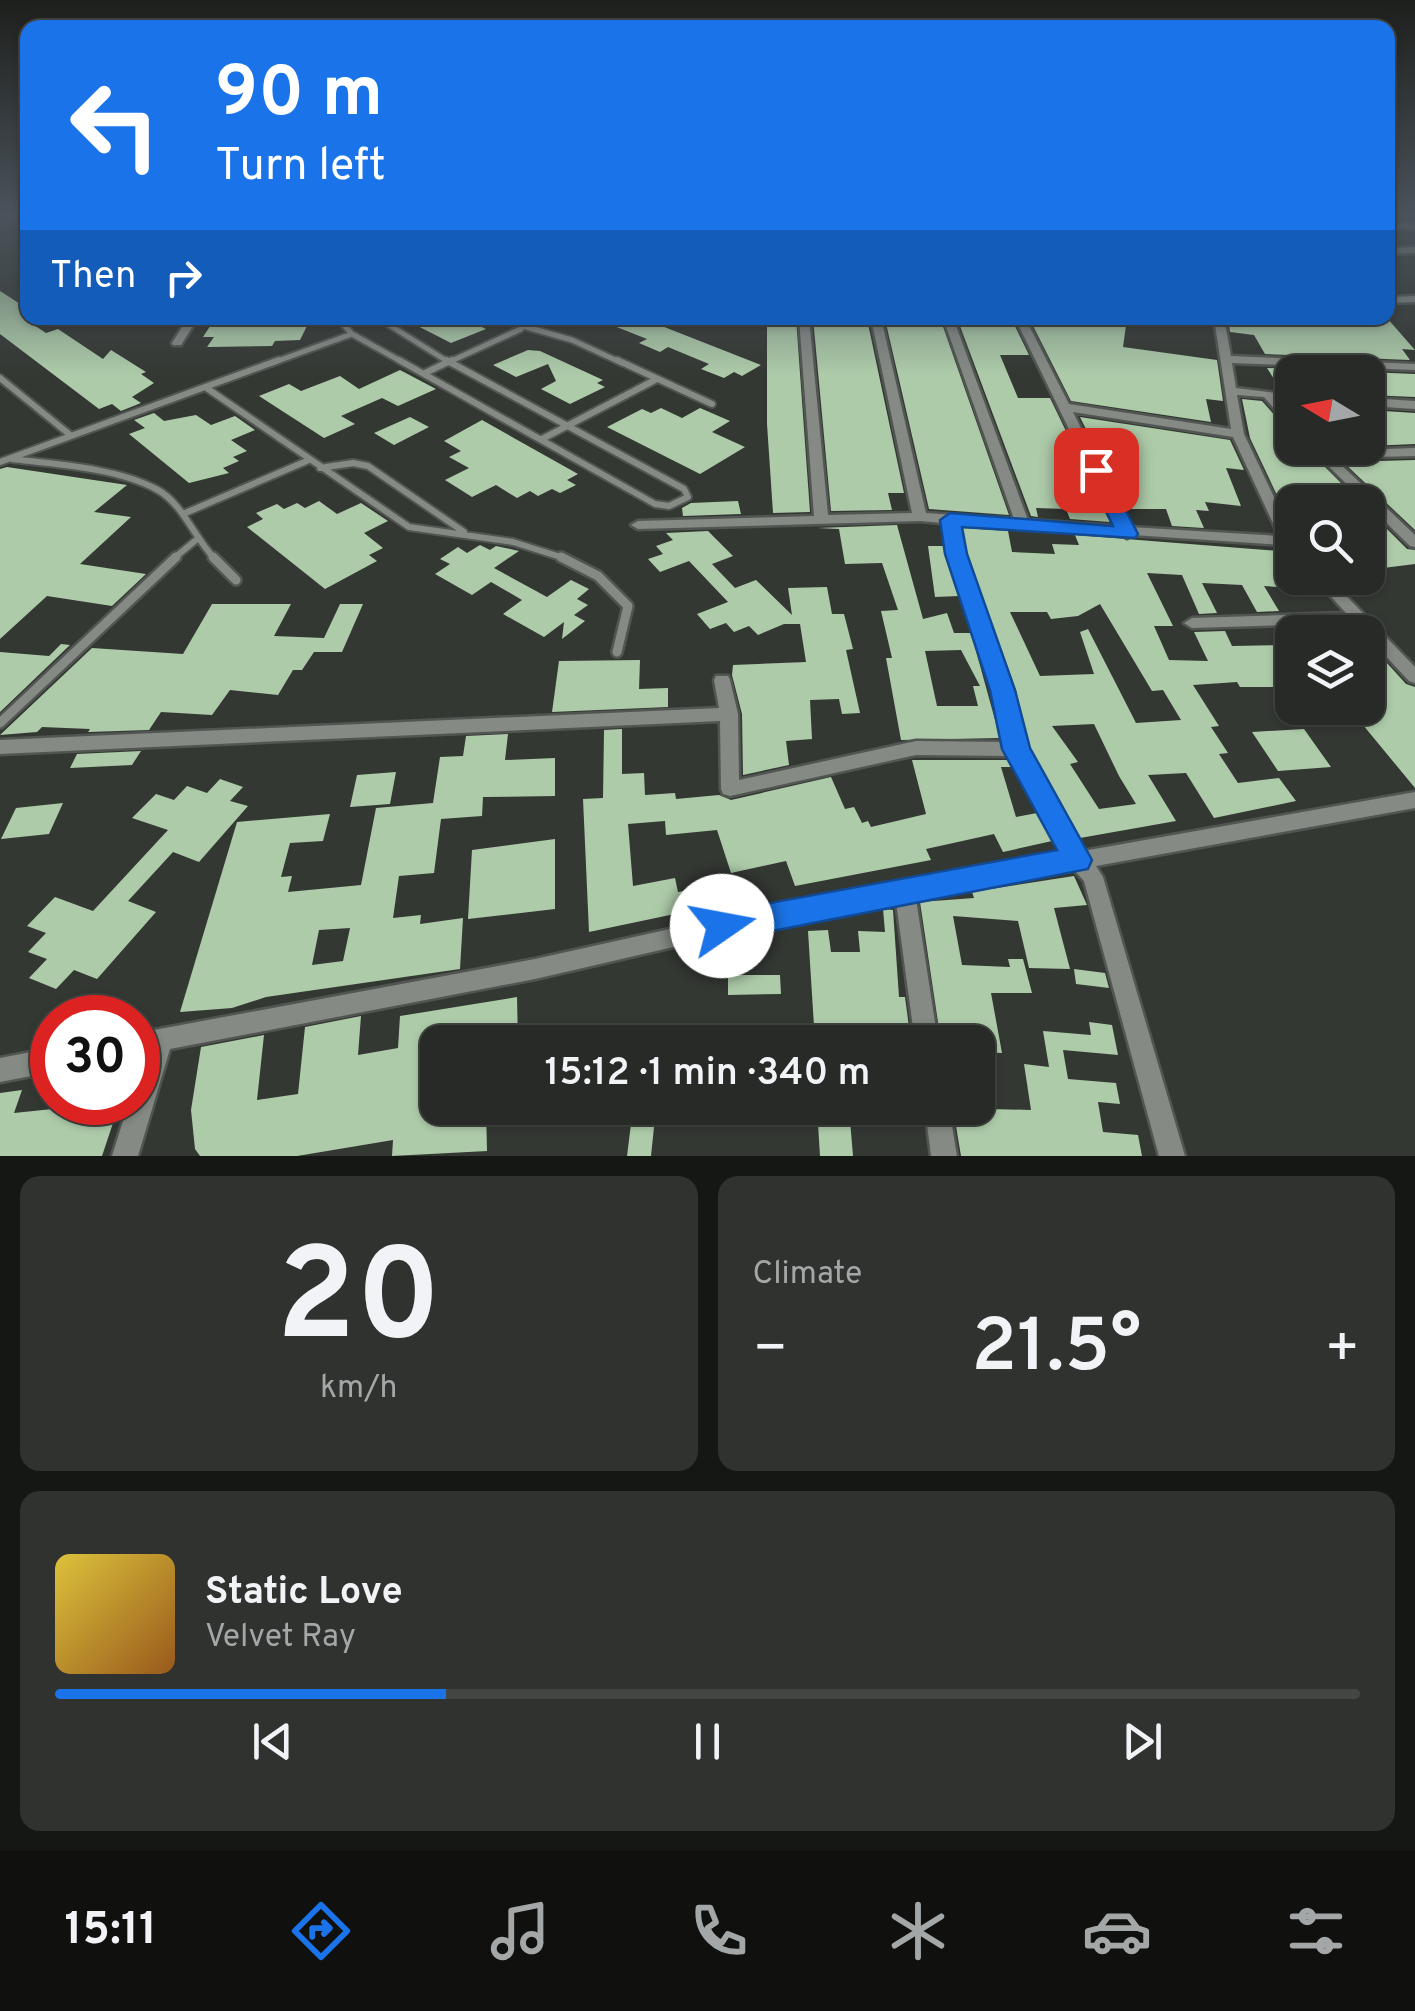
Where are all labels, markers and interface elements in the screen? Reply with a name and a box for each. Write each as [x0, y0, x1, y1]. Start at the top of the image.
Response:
text: 90 m [215, 52, 383, 141]
icon: left [50, 60, 180, 190]
text: Turn left [215, 139, 386, 196]
icon: right [156, 250, 211, 305]
text: Then [50, 253, 136, 302]
north arrow [1275, 355, 1385, 465]
map controls [1275, 355, 1385, 725]
pin [1054, 428, 1139, 513]
icon: arrive [1069, 443, 1124, 498]
button: search [1275, 485, 1385, 595]
button: layers [1275, 615, 1385, 725]
position arrow [670, 874, 774, 978]
speed limit sign: 30 [30, 995, 160, 1125]
text: 15:12 · 1 min · 340 m [544, 1050, 871, 1099]
text: 20 [276, 1221, 441, 1386]
text: Climate [753, 1255, 862, 1295]
text: 21.5° [971, 1303, 1141, 1398]
text: − [753, 1316, 788, 1386]
text: + [1325, 1316, 1360, 1386]
text: km/h [320, 1369, 398, 1409]
text: Static Love [205, 1569, 403, 1618]
text: Velvet Ray [205, 1618, 356, 1658]
icon: previous [245, 1714, 300, 1769]
icon: pause [680, 1714, 735, 1769]
icon: next [1115, 1714, 1170, 1769]
icon: directions [286, 1896, 356, 1966]
icon: music [485, 1896, 555, 1966]
icon: phone [684, 1896, 754, 1966]
icon: climate [883, 1896, 953, 1966]
icon: car [1082, 1896, 1152, 1966]
icon: filters [1281, 1896, 1351, 1966]
text: 15:11 [64, 1903, 157, 1960]

